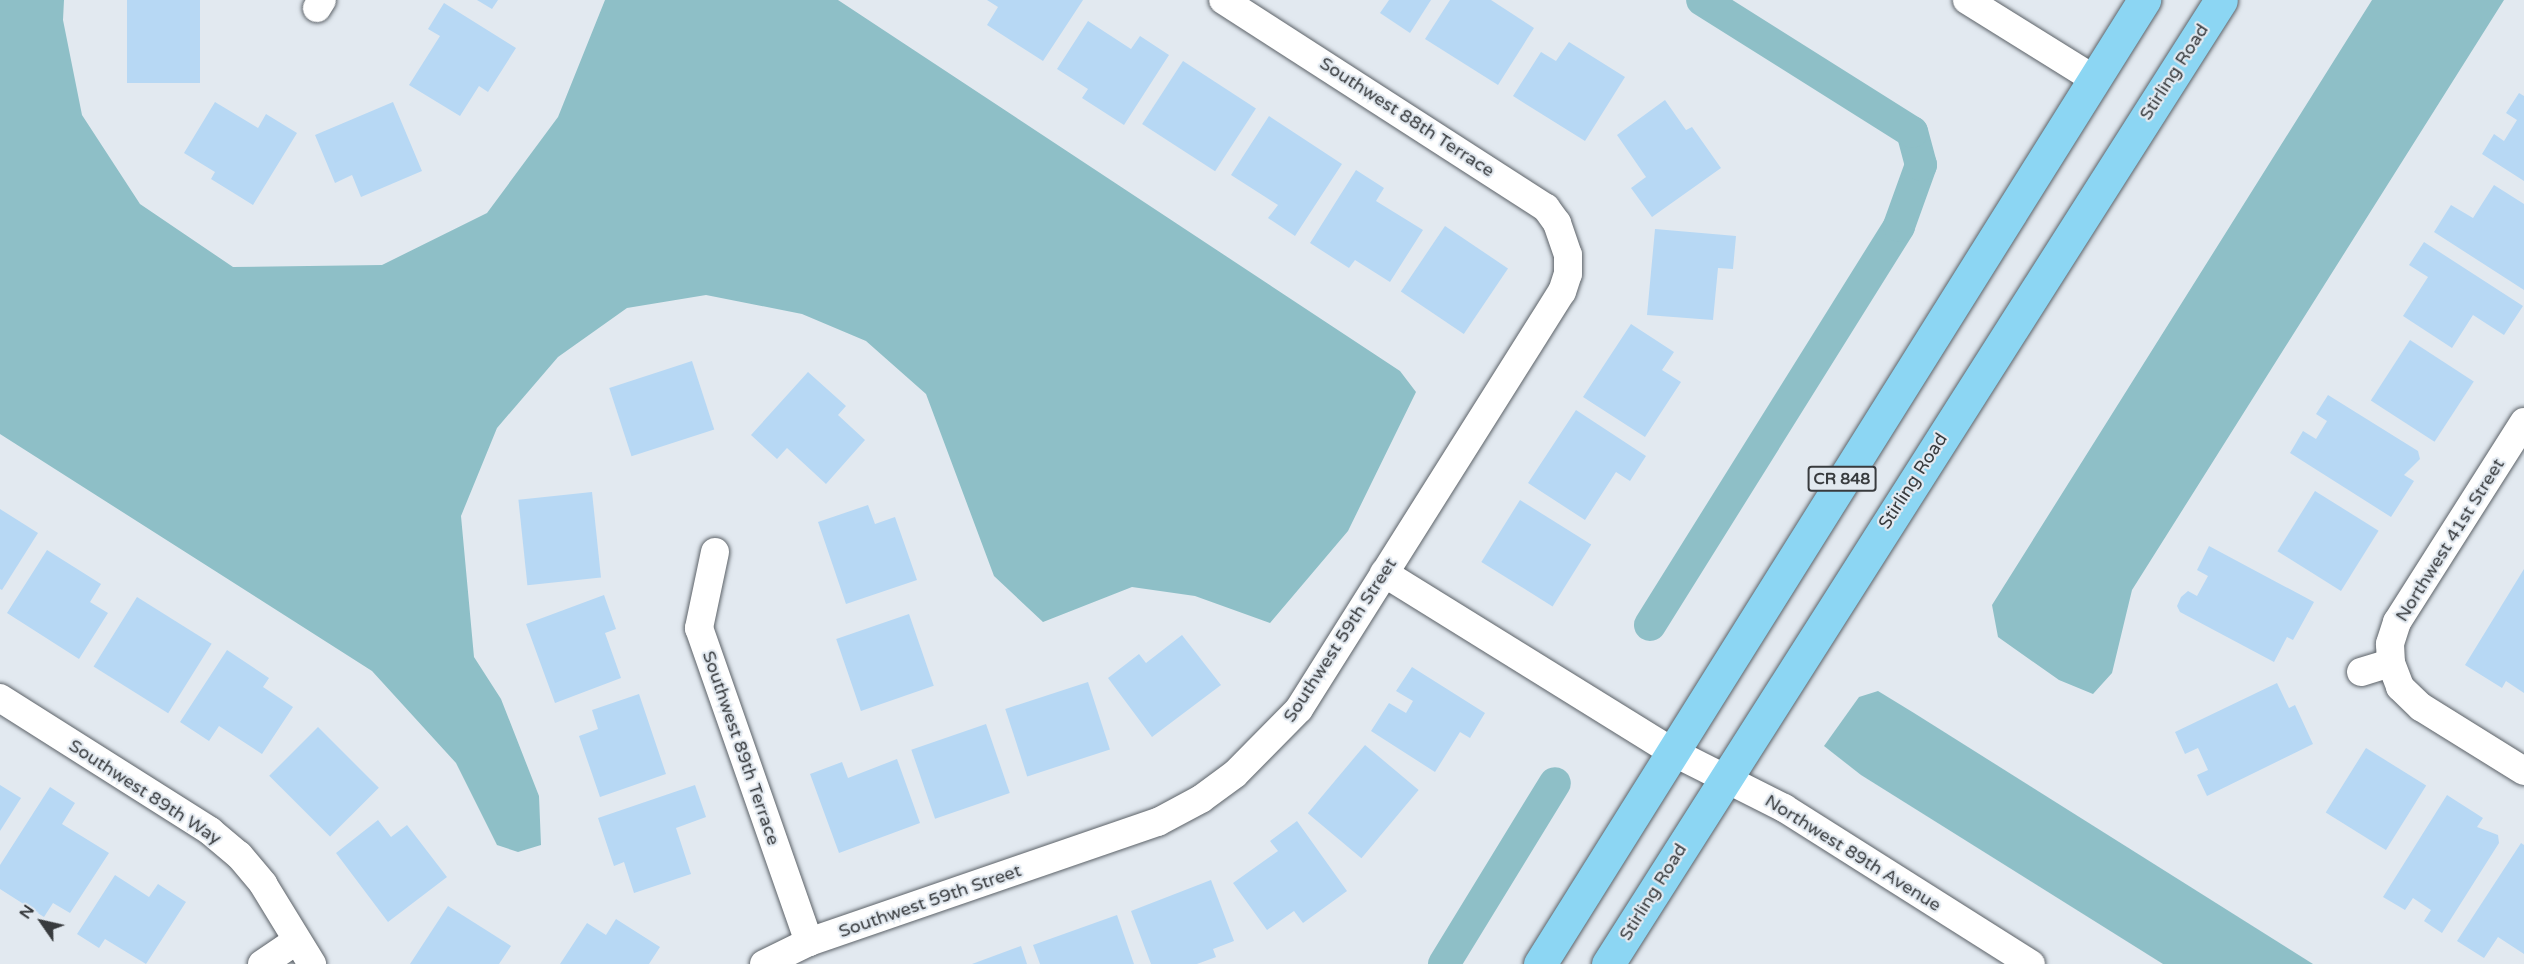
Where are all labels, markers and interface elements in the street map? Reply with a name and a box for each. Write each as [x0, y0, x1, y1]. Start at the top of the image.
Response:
street label: Stirling Road [2135, 20, 2213, 124]
street label: Southwest 88th Terrace [1316, 52, 1498, 182]
street label: Stirling Road [1874, 429, 1952, 533]
street label: Northwest 41st Street [2391, 454, 2509, 626]
road number: CR 848 [1808, 466, 1876, 492]
street label: Southwest 59th Street [1279, 554, 1401, 726]
street label: Southwest 89th Terrace [698, 648, 784, 848]
street label: Southwest 89th Way [65, 735, 225, 849]
street label: Northwest 89th Avenue [1761, 790, 1945, 916]
street label: Stirling Road [1615, 840, 1691, 944]
street label: Southwest 59th Street [836, 860, 1024, 942]
north arrow [12, 892, 72, 952]
text: N [15, 901, 39, 923]

